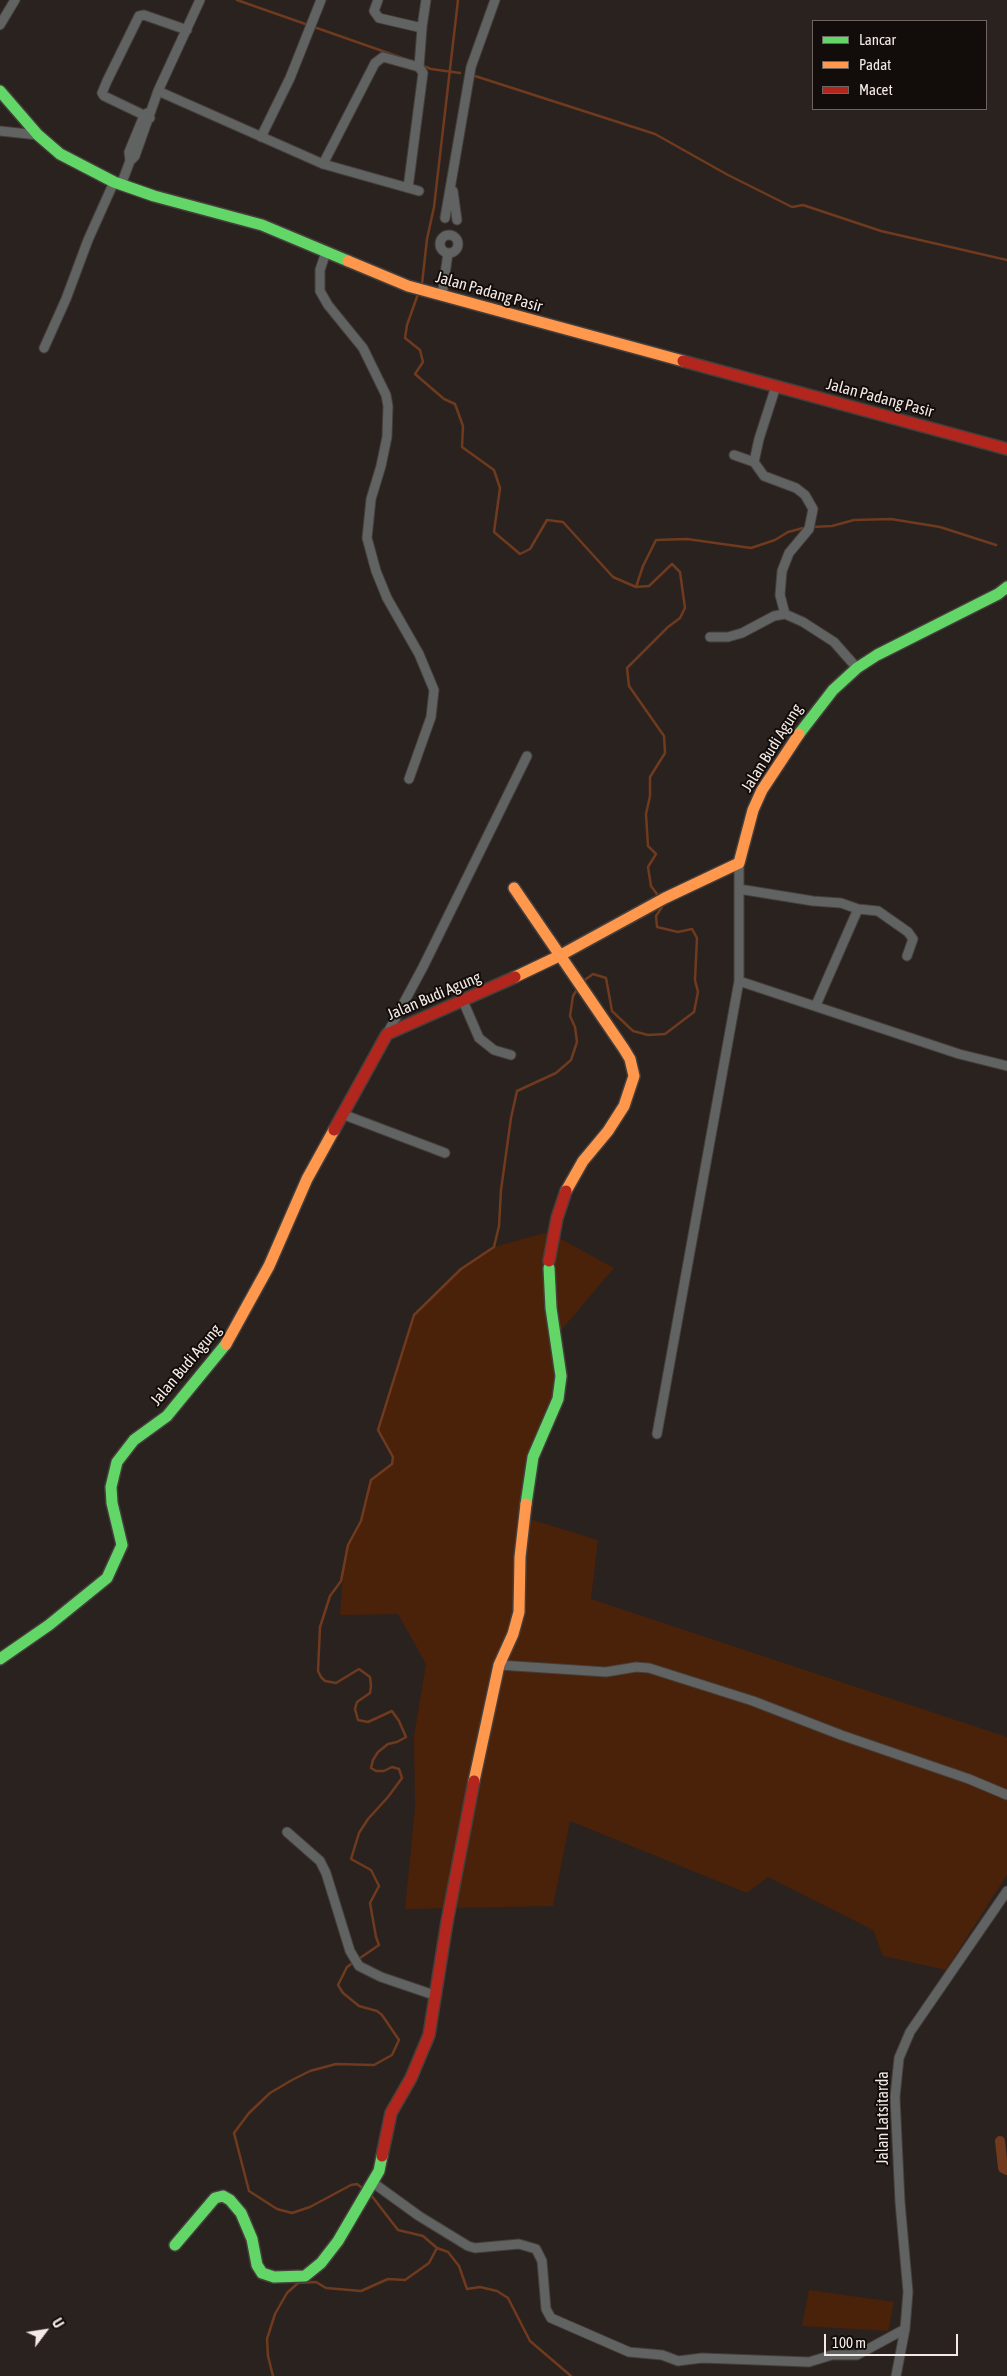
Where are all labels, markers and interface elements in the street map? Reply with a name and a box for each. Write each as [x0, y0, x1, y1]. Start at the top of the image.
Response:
legend [812, 20, 987, 110]
text: Lancar [859, 31, 896, 48]
text: Padat [859, 56, 891, 73]
text: Macet [859, 81, 893, 98]
street label: Jalan Padang Pasir [433, 268, 545, 316]
street label: Jalan Padang Pasir [824, 374, 936, 422]
street label: Jalan Budi Agung [737, 700, 807, 796]
street label: Jalan Budi Agung [384, 968, 484, 1024]
street label: Jalan Budi Agung [146, 1321, 226, 1409]
street label: Jalan Latsitarda [873, 2071, 893, 2165]
north arrow [20, 2306, 70, 2356]
text: U [49, 2316, 67, 2331]
scale bar [827, 2324, 961, 2356]
text: 100 m [832, 2334, 866, 2351]

